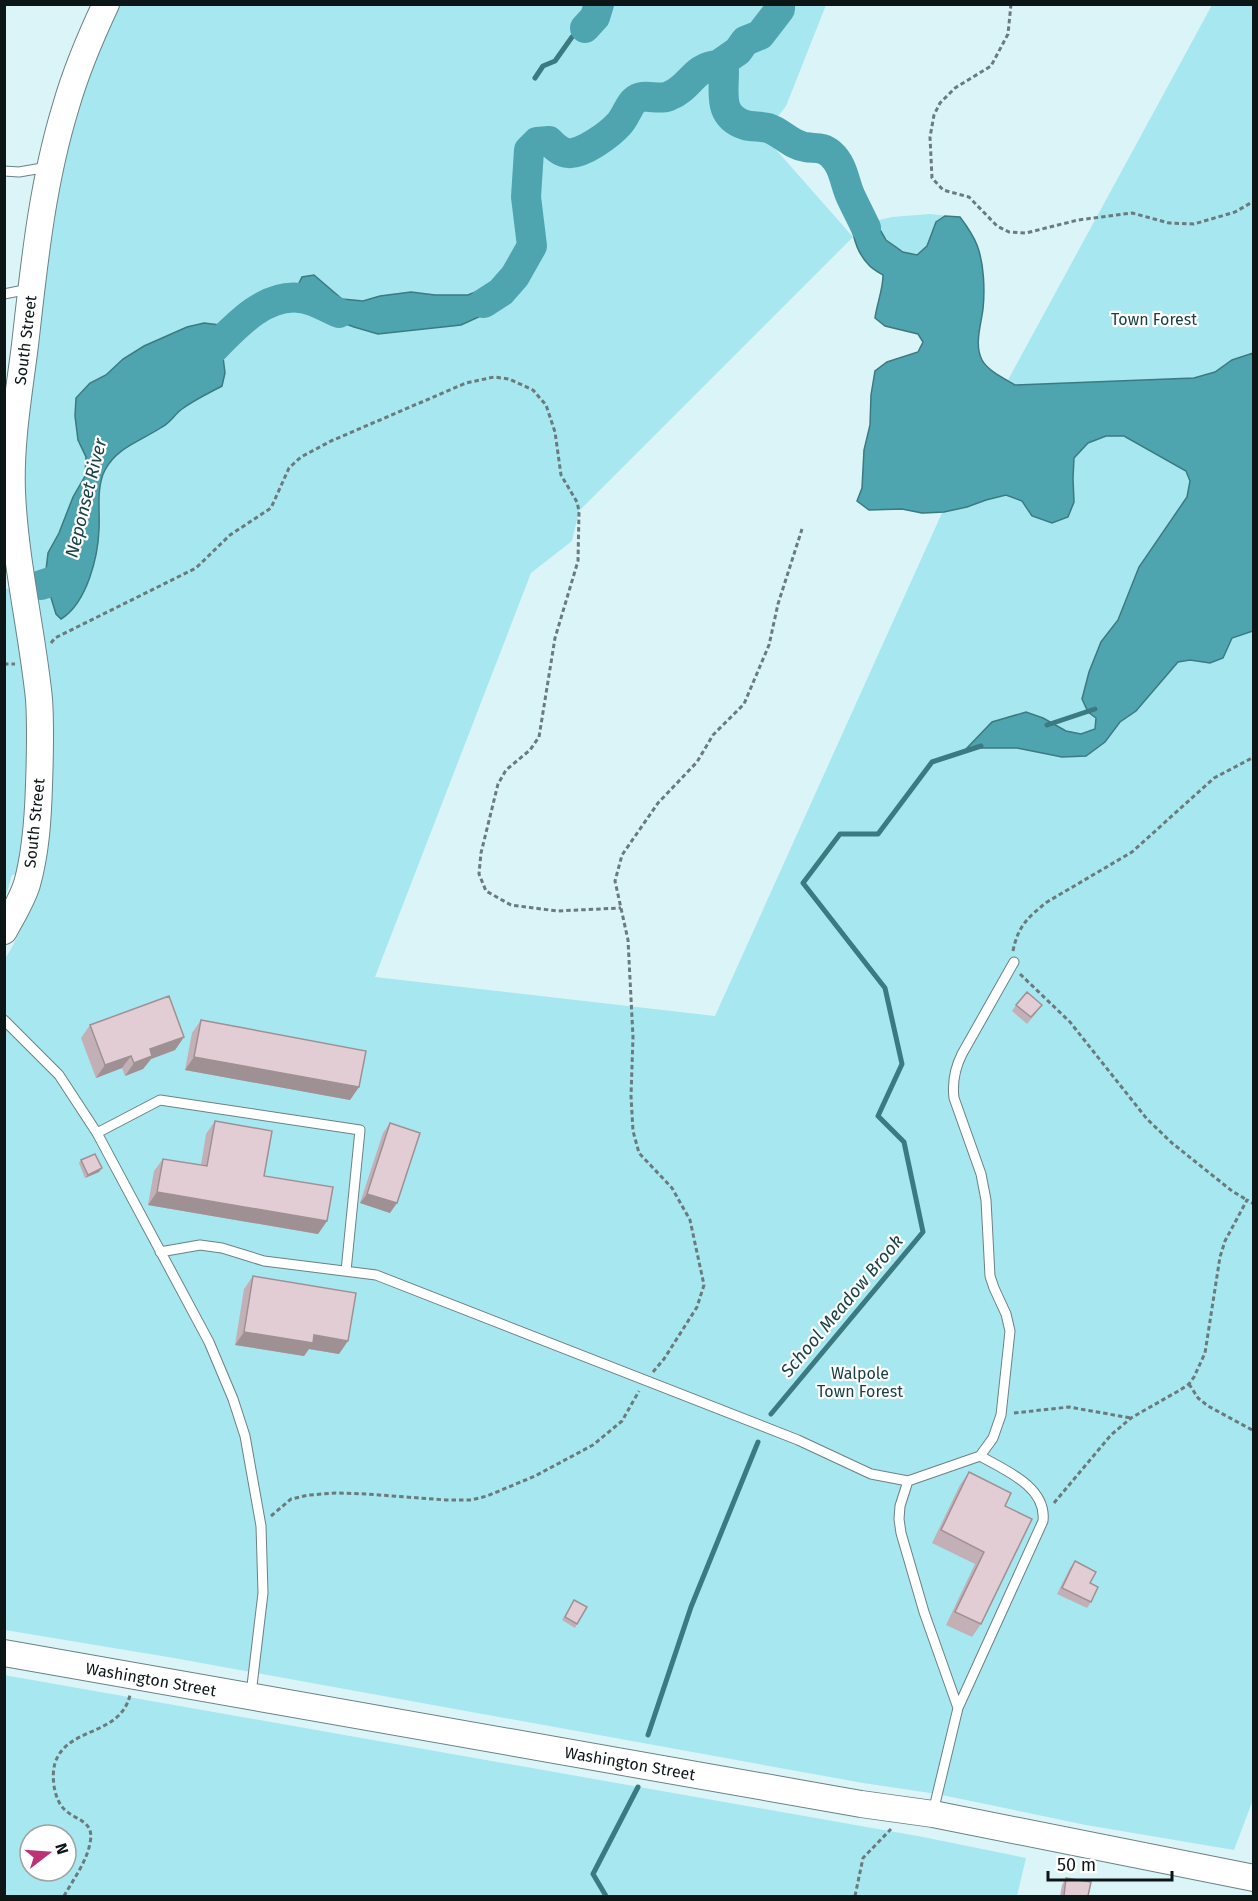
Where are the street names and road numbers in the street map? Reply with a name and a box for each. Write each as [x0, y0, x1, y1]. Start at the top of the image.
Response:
street label: South Street [11, 294, 40, 386]
street label: South Street [20, 777, 49, 869]
street label: Washington Street [84, 1659, 218, 1700]
street label: Washington Street [563, 1743, 697, 1784]

